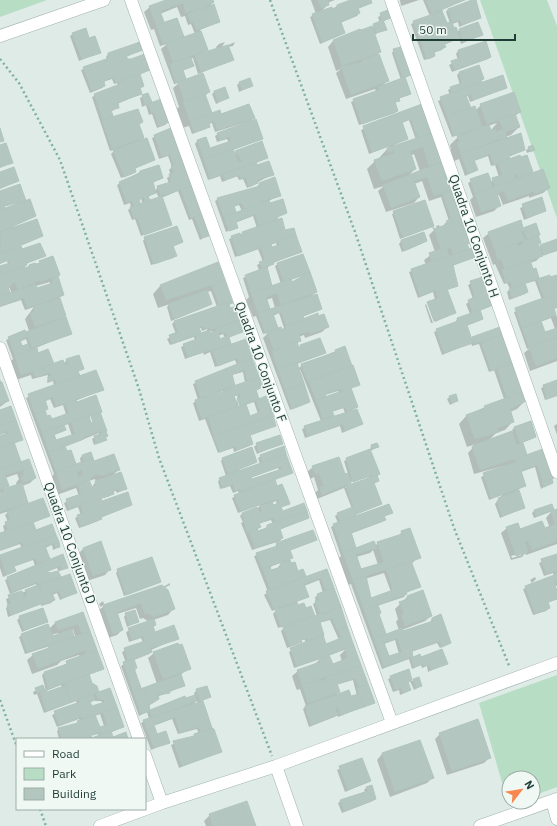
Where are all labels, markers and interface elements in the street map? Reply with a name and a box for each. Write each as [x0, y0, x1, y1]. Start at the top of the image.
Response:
scale bar [413, 16, 515, 42]
text: 50 m [419, 22, 447, 37]
street label: Quadra 10 Conjunto H [445, 172, 503, 300]
street label: Quadra 10 Conjunto F [231, 299, 291, 425]
street label: Quadra 10 Conjunto D [40, 480, 100, 606]
legend [16, 738, 146, 810]
text: Road [52, 746, 80, 761]
text: Park [52, 766, 77, 781]
north arrow [501, 770, 541, 810]
text: N [522, 778, 538, 792]
text: Building [52, 786, 97, 801]

